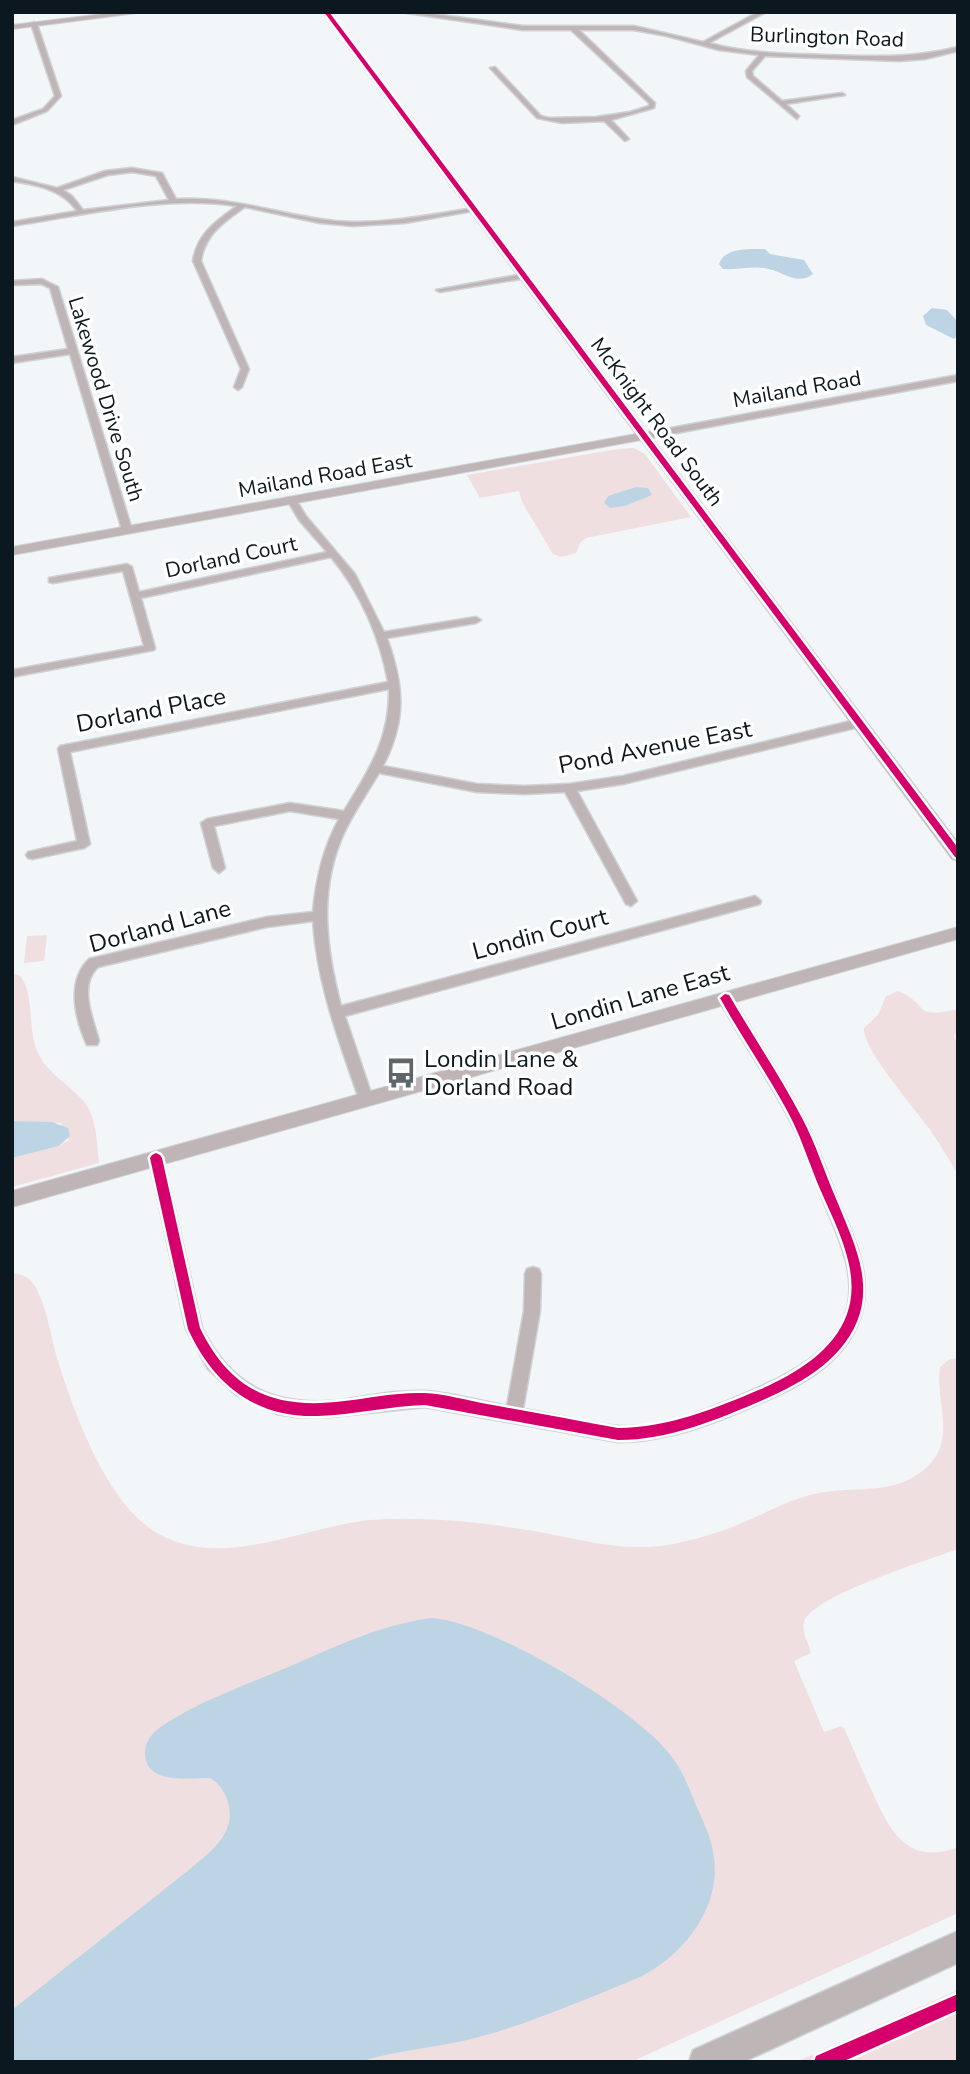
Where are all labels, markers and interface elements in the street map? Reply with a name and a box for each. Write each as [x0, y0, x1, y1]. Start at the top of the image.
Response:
street label: Burlington Road [750, 20, 904, 54]
street label: Lakewood Drive South [61, 293, 151, 505]
street label: McKnight Road South [584, 332, 730, 512]
street label: Mailand Road [731, 364, 863, 414]
street label: Mailand Road East [236, 446, 415, 504]
street label: Dorland Court [163, 529, 300, 585]
street label: Dorland Place [73, 680, 229, 740]
street label: Pond Avenue East [556, 712, 755, 781]
street label: Dorland Lane [86, 892, 234, 960]
street label: Londin Court [469, 900, 612, 967]
street label: Londin Lane East [547, 956, 733, 1038]
place label: Londin Lane & Dorland Road [424, 1043, 579, 1103]
bus stop icon: Londin Lane & Dorland Road [384, 1056, 418, 1090]

